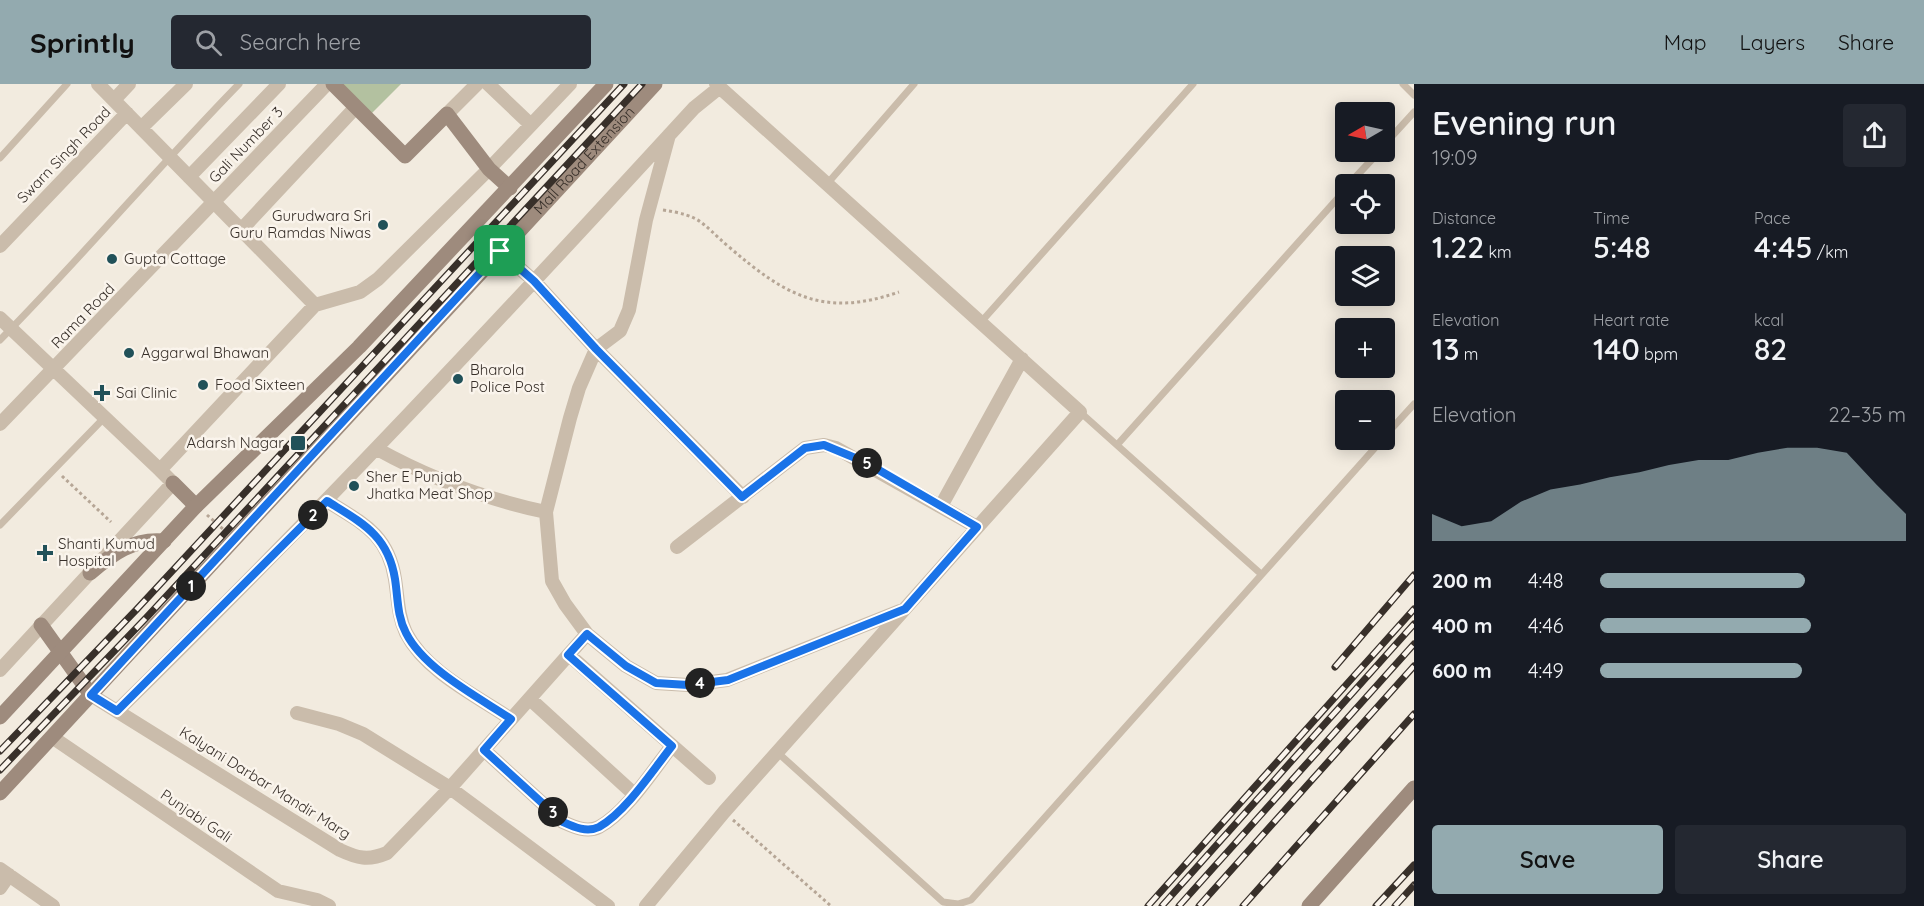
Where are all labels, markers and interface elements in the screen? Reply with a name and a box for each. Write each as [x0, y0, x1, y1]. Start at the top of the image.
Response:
search box [171, 15, 591, 69]
text: Sprintly [30, 25, 135, 60]
icon: search [192, 26, 225, 59]
text: Search here [240, 28, 361, 56]
text: Map [1664, 29, 1707, 55]
text: Layers [1740, 29, 1805, 55]
text: Share [1838, 29, 1894, 55]
street label: Swarn Singh Road [13, 102, 115, 207]
street label: Gali Number 3 [204, 102, 287, 187]
street label: Mall Road Extension [529, 102, 639, 218]
north arrow [1335, 102, 1395, 162]
map controls [1335, 102, 1395, 450]
text: Evening run [1432, 102, 1617, 143]
button: share [1843, 104, 1906, 167]
text: 19:09 [1432, 145, 1477, 170]
button: locate [1335, 174, 1395, 234]
place label: Gurudwara Sri Guru Ramdas Niwas [230, 206, 371, 242]
text: Distance [1432, 208, 1496, 228]
text: Time [1593, 208, 1630, 228]
text: Pace [1754, 208, 1790, 228]
marker: Gurudwara Sri Guru Ramdas Niwas [376, 218, 390, 232]
pin [474, 225, 525, 276]
text: 1.22 [1432, 228, 1484, 266]
text: 5:48 [1593, 228, 1651, 266]
text: 4:45 [1754, 228, 1812, 266]
icon: arrive [483, 234, 516, 267]
text: km [1484, 242, 1512, 262]
text: /km [1812, 242, 1848, 262]
button: layers [1335, 246, 1395, 306]
place label: Gupta Cottage [124, 249, 226, 268]
marker: Gupta Cottage [105, 252, 119, 266]
street label: Rama Road [47, 279, 118, 352]
text: Elevation [1432, 310, 1499, 330]
text: Heart rate [1593, 310, 1669, 330]
text: kcal [1754, 310, 1784, 330]
button: + [1335, 318, 1395, 378]
text: 13 [1432, 330, 1459, 368]
text: 140 [1593, 330, 1640, 368]
text: 82 [1754, 330, 1787, 368]
place label: Aggarwal Bhawan [141, 343, 269, 362]
text: m [1459, 344, 1478, 364]
text: bpm [1640, 344, 1678, 364]
marker: Aggarwal Bhawan [122, 346, 136, 360]
place label: Bharola Police Post [470, 360, 545, 396]
marker: Bharola Police Post [451, 372, 465, 386]
place label: Food Sixteen [215, 375, 305, 394]
marker: Food Sixteen [196, 378, 210, 392]
place label: Sai Clinic [116, 383, 177, 402]
marker: Sai Clinic [93, 384, 111, 402]
button: − [1335, 390, 1395, 450]
text: Elevation [1432, 402, 1516, 427]
text: 22–35 m [1829, 402, 1906, 427]
place label: Adarsh Nagar [187, 433, 284, 452]
marker: Adarsh Nagar [289, 434, 307, 452]
pin: 5 [852, 448, 882, 478]
text: 5 [862, 453, 872, 473]
place label: Sher E Punjab Jhatka Meat Shop [366, 467, 493, 503]
marker: Sher E Punjab Jhatka Meat Shop [347, 479, 361, 493]
pin: 2 [298, 500, 328, 530]
text: 2 [308, 505, 318, 525]
place label: Shanti Kumud Hospital [58, 534, 155, 570]
marker: Shanti Kumud Hospital [36, 544, 54, 562]
text: 200 m [1432, 568, 1492, 593]
text: 4:48 [1528, 568, 1564, 593]
pin: 1 [176, 571, 206, 601]
text: 1 [188, 576, 194, 596]
text: 400 m [1432, 613, 1492, 638]
text: 4:46 [1528, 613, 1564, 638]
text: 600 m [1432, 658, 1492, 683]
text: 4:49 [1528, 658, 1564, 683]
pin: 4 [685, 668, 715, 698]
text: 4 [695, 673, 705, 693]
street label: Kalyani Darbar Mandir Marg [176, 722, 354, 843]
street label: Punjabi Gali [157, 785, 236, 846]
pin: 3 [538, 797, 568, 827]
text: 3 [549, 802, 557, 822]
button: Save [1432, 825, 1663, 894]
button: Share [1675, 825, 1906, 894]

